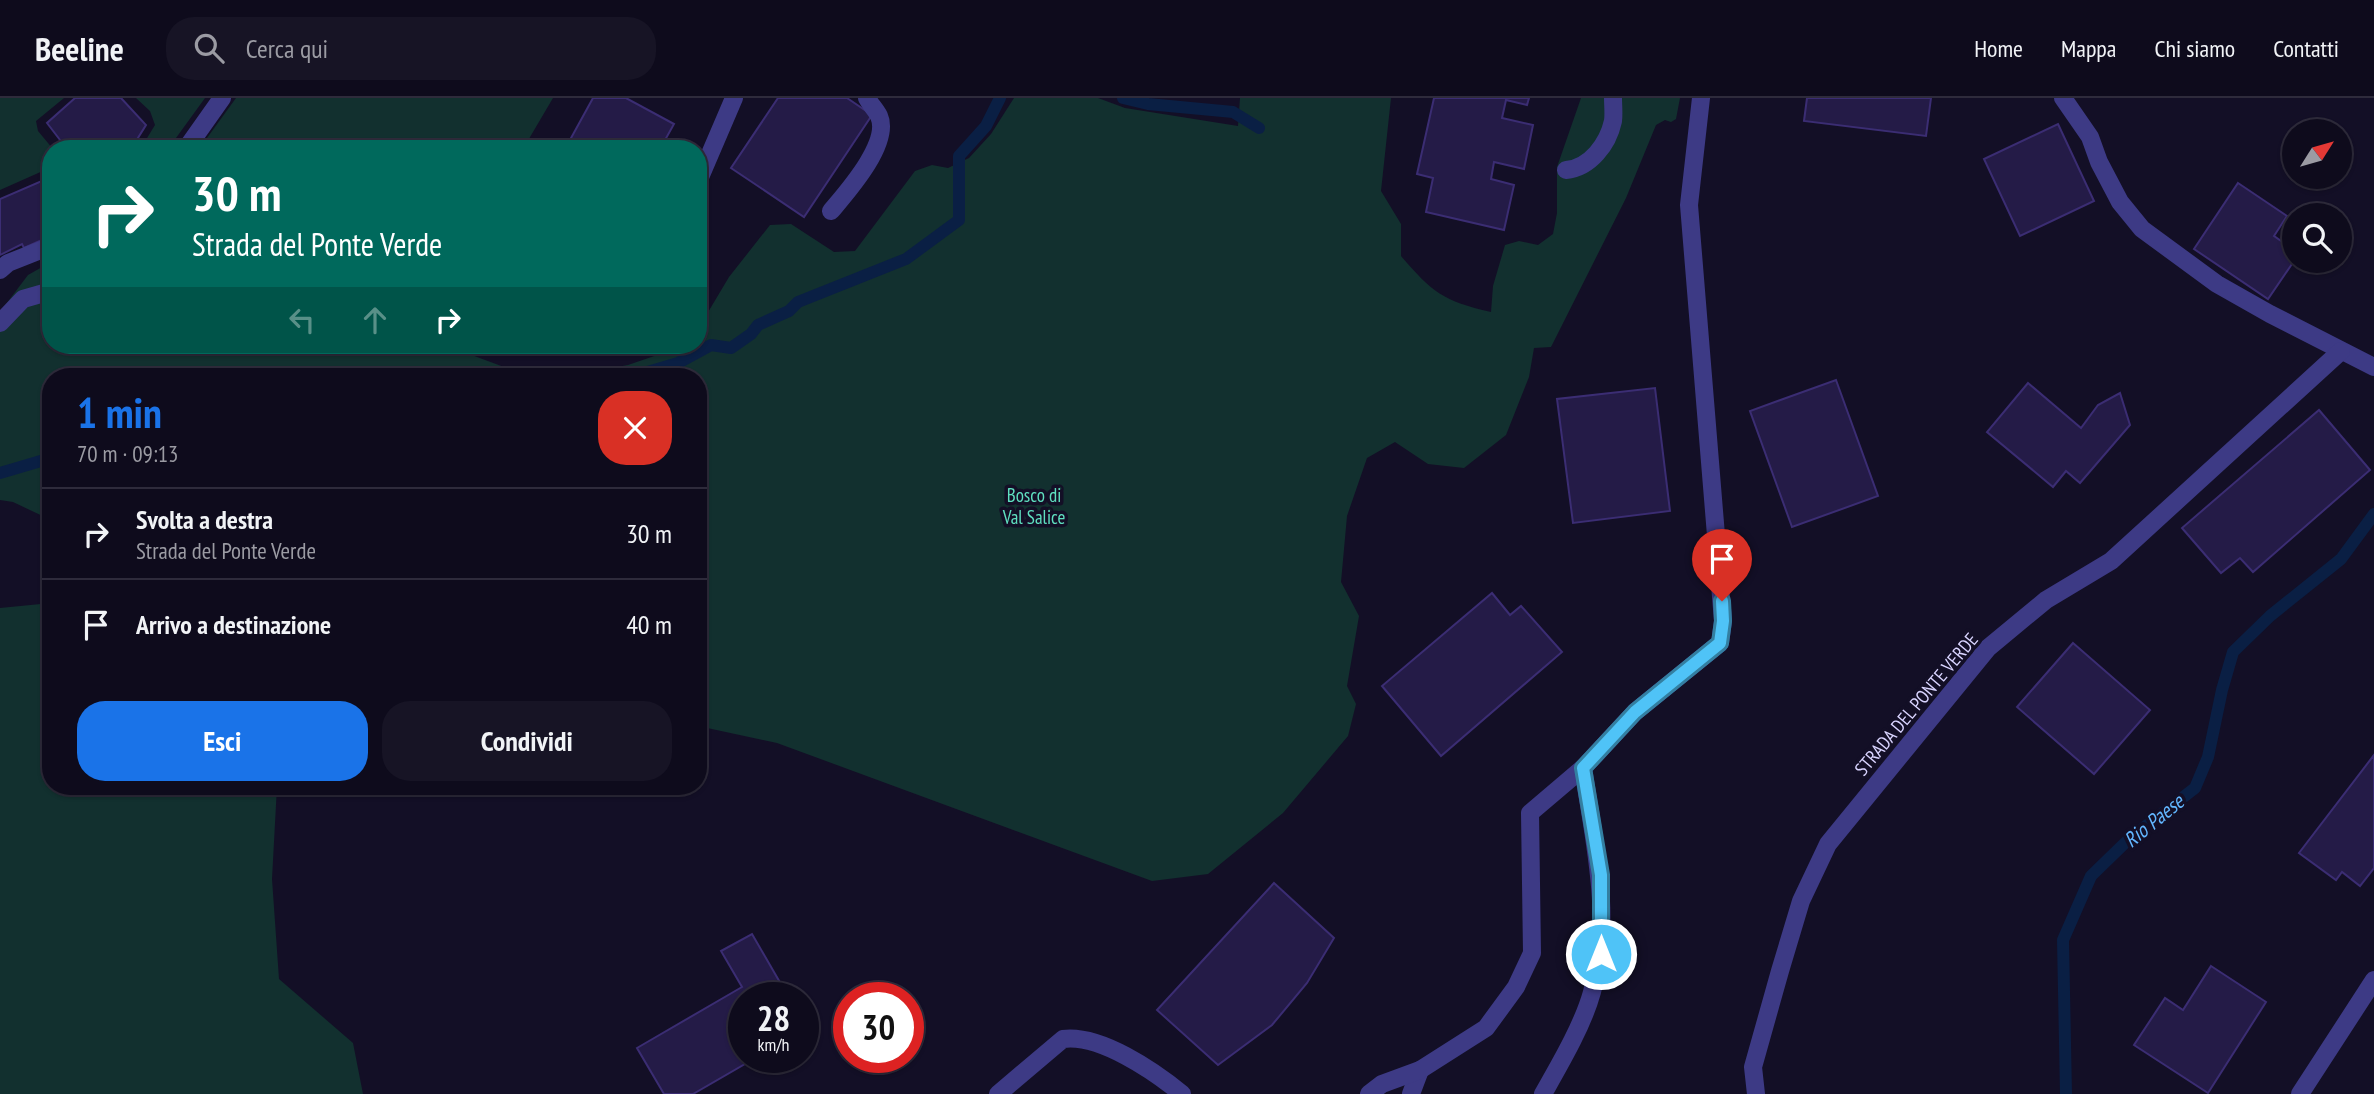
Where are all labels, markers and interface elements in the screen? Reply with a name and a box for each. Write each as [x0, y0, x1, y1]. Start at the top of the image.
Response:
search box [166, 17, 656, 80]
text: Beeline [35, 27, 124, 70]
icon: search [190, 29, 228, 67]
text: Cerca qui [246, 32, 328, 65]
text: Home [1974, 33, 2023, 64]
text: Mappa [2061, 33, 2116, 64]
text: Chi siamo [2154, 33, 2235, 64]
text: Contatti [2273, 33, 2339, 64]
north arrow [2282, 119, 2352, 189]
map controls [2282, 119, 2352, 273]
text: 30 m [192, 161, 281, 225]
icon: right [77, 168, 168, 259]
button: search [2282, 203, 2352, 273]
text: Strada del Ponte Verde [192, 223, 442, 265]
icon: left [283, 301, 321, 339]
icon: ahead [356, 301, 394, 339]
icon: right [429, 301, 467, 339]
text: 1 min [77, 385, 162, 440]
button: close [598, 391, 672, 465]
text: 70 m · 09:13 [77, 439, 178, 468]
park label: Bosco di Val Salice [1002, 483, 1065, 529]
text: Svolta a destra [136, 503, 273, 536]
icon: right [77, 515, 115, 553]
text: 30 m [626, 517, 672, 550]
pin [1692, 529, 1752, 601]
text: Strada del Ponte Verde [136, 536, 316, 565]
icon: arrive [1703, 540, 1741, 578]
icon: arrive [77, 606, 115, 644]
text: Arrivo a destinazione [136, 608, 331, 641]
text: 40 m [626, 608, 672, 641]
street label: STRADA DEL PONTE VERDE [1849, 628, 1983, 780]
button: Esci [77, 701, 368, 781]
button: Condividi [382, 701, 672, 781]
water label: Rio Paese [2118, 787, 2190, 853]
position arrow [1564, 917, 1638, 991]
speed limit sign: 30 [833, 982, 924, 1073]
text: 28 [757, 995, 790, 1041]
text: km/h [758, 1033, 789, 1056]

